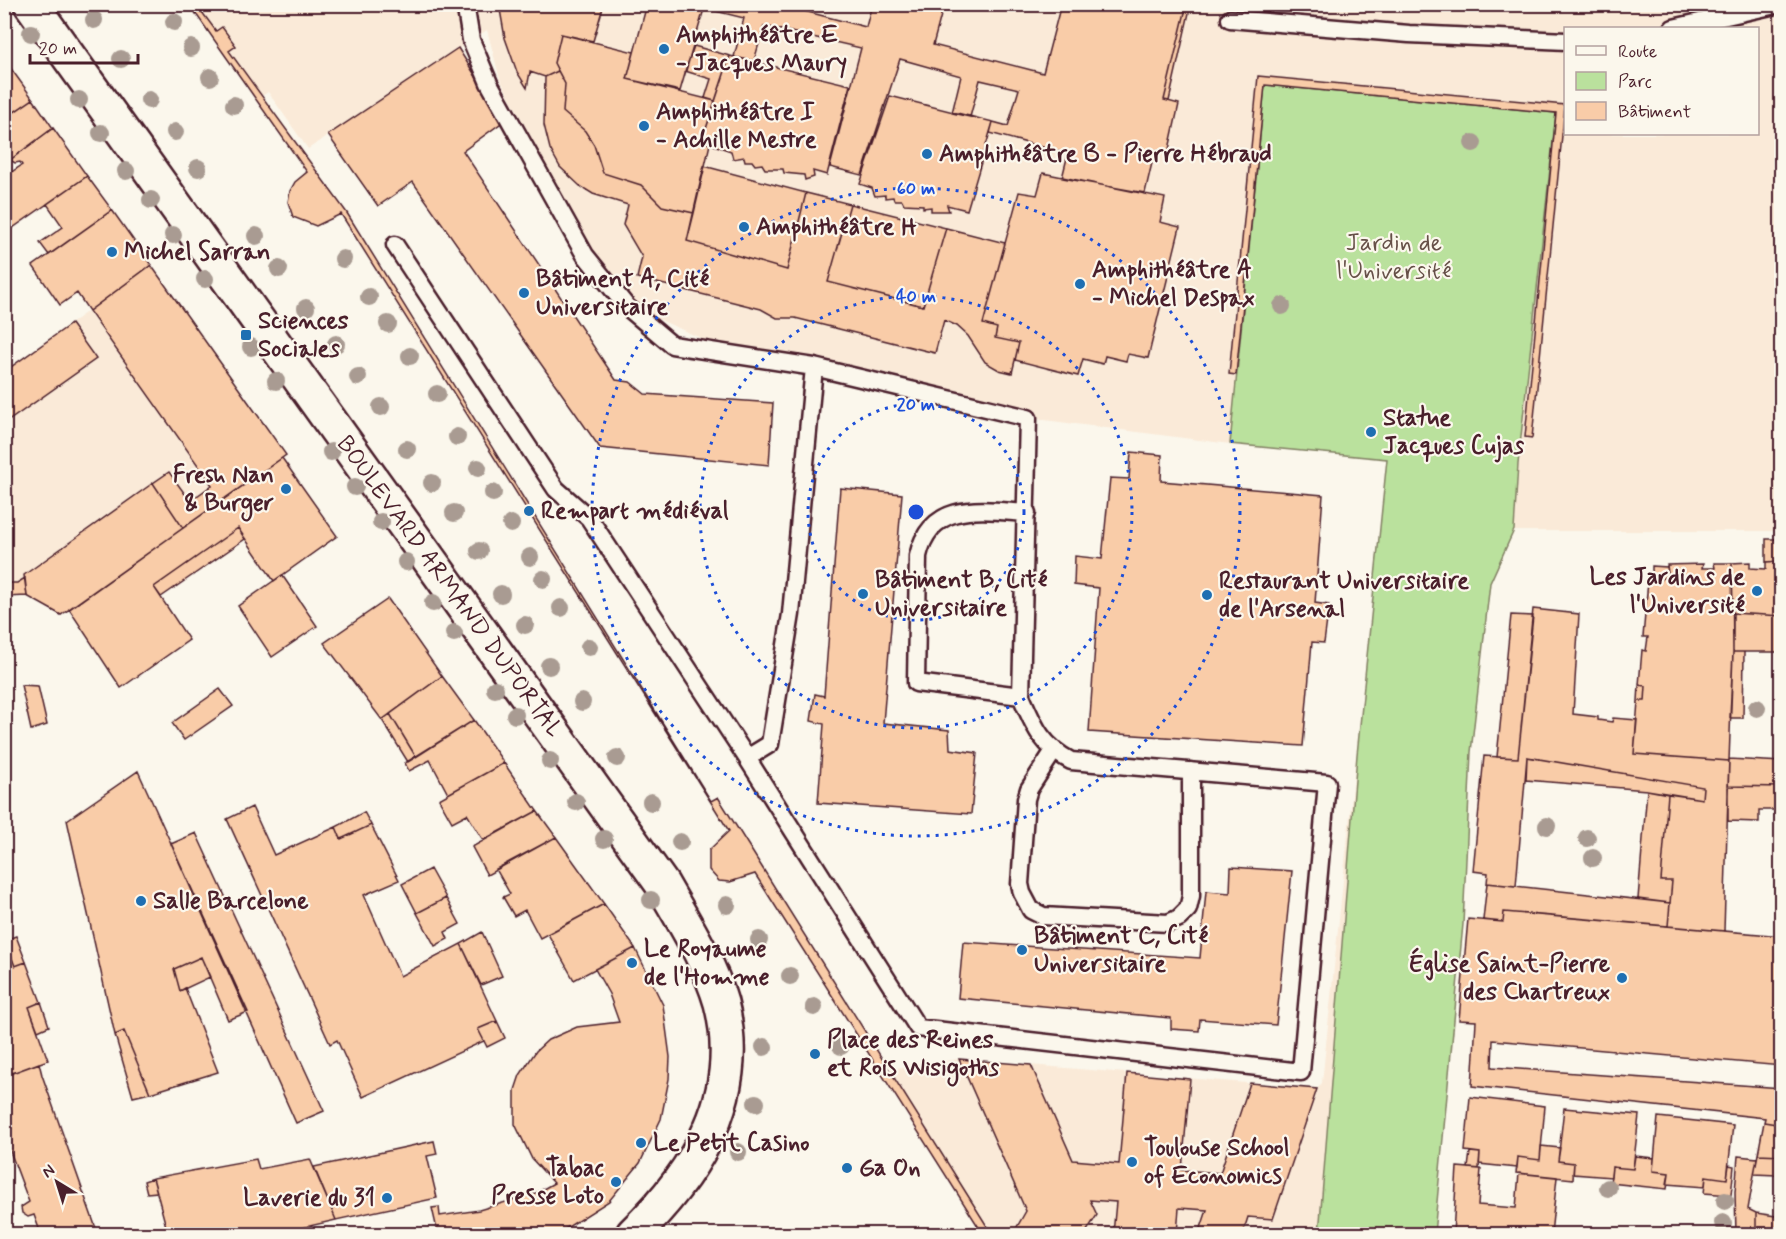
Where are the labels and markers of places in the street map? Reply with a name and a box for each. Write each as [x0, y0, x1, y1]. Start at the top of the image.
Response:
place label: Amphithéâtre E - Jacques Maury [676, 20, 847, 79]
marker: Amphithéâtre E - Jacques Maury [657, 42, 671, 56]
place label: Amphithéâtre I - Achille Mestre [656, 97, 817, 156]
marker: Amphithéâtre I - Achille Mestre [637, 119, 651, 133]
place label: Amphithéâtre B - Pierre Hébraud [939, 139, 1272, 170]
marker: Amphithéâtre B - Pierre Hébraud [920, 147, 934, 161]
place label: Amphithéâtre H [756, 212, 917, 243]
marker: Amphithéâtre H [737, 220, 751, 234]
place label: Michel Sarran [124, 237, 271, 268]
marker: Michel Sarran [105, 245, 119, 259]
place label: Amphithéâtre A - Michel Despax [1092, 255, 1255, 314]
place label: Bâtiment A, Cité Universitaire [536, 264, 709, 323]
marker: Amphithéâtre A - Michel Despax [1073, 277, 1087, 291]
marker: Bâtiment A, Cité Universitaire [517, 286, 531, 300]
place label: Sciences Sociales [258, 306, 349, 365]
marker: Sciences Sociales [239, 328, 253, 342]
place label: Statue Jacques Cujas [1383, 403, 1524, 463]
marker: Statue Jacques Cujas [1364, 425, 1378, 439]
place label: Fresh Nan & Burger [173, 460, 274, 522]
marker: Fresh Nan & Burger [279, 482, 293, 496]
place label: Rempart médiéval [541, 496, 729, 527]
centre of rings [906, 502, 926, 522]
marker: Rempart médiéval [522, 504, 536, 518]
place label: Les Jardins de l'Université [1589, 562, 1745, 621]
place label: Bâtiment B, Cité Universitaire [875, 565, 1048, 624]
place label: Restaurant Universitaire de l'Arsenal [1219, 566, 1469, 625]
marker: Les Jardins de l'Université [1750, 584, 1764, 598]
marker: Bâtiment B, Cité Universitaire [856, 587, 870, 601]
marker: Restaurant Universitaire de l'Arsenal [1200, 588, 1214, 602]
place label: Salle Barcelone [153, 886, 309, 917]
marker: Salle Barcelone [134, 894, 148, 908]
place label: Bâtiment C, Cité Universitaire [1034, 921, 1209, 980]
place label: Le Royaume de l'Homme [644, 934, 770, 993]
marker: Bâtiment C, Cité Universitaire [1015, 943, 1029, 957]
place label: Église Saint-Pierre des Chartreux [1409, 947, 1611, 1008]
marker: Le Royaume de l'Homme [625, 956, 639, 970]
marker: Église Saint-Pierre des Chartreux [1615, 971, 1629, 985]
place label: Place des Reines et Rois Wisigoths [827, 1025, 1000, 1087]
marker: Place des Reines et Rois Wisigoths [808, 1047, 822, 1061]
place label: Le Petit Casino [653, 1128, 810, 1159]
place label: Toulouse School of Economics [1144, 1133, 1289, 1192]
marker: Le Petit Casino [634, 1136, 648, 1150]
place label: Tabac Presse Loto [491, 1153, 605, 1212]
place label: Ga On [859, 1153, 921, 1184]
marker: Toulouse School of Economics [1125, 1155, 1139, 1169]
marker: Ga On [840, 1161, 854, 1175]
marker: Tabac Presse Loto [609, 1175, 623, 1189]
place label: Laverie du 31 [243, 1183, 375, 1214]
marker: Laverie du 31 [380, 1191, 394, 1205]

